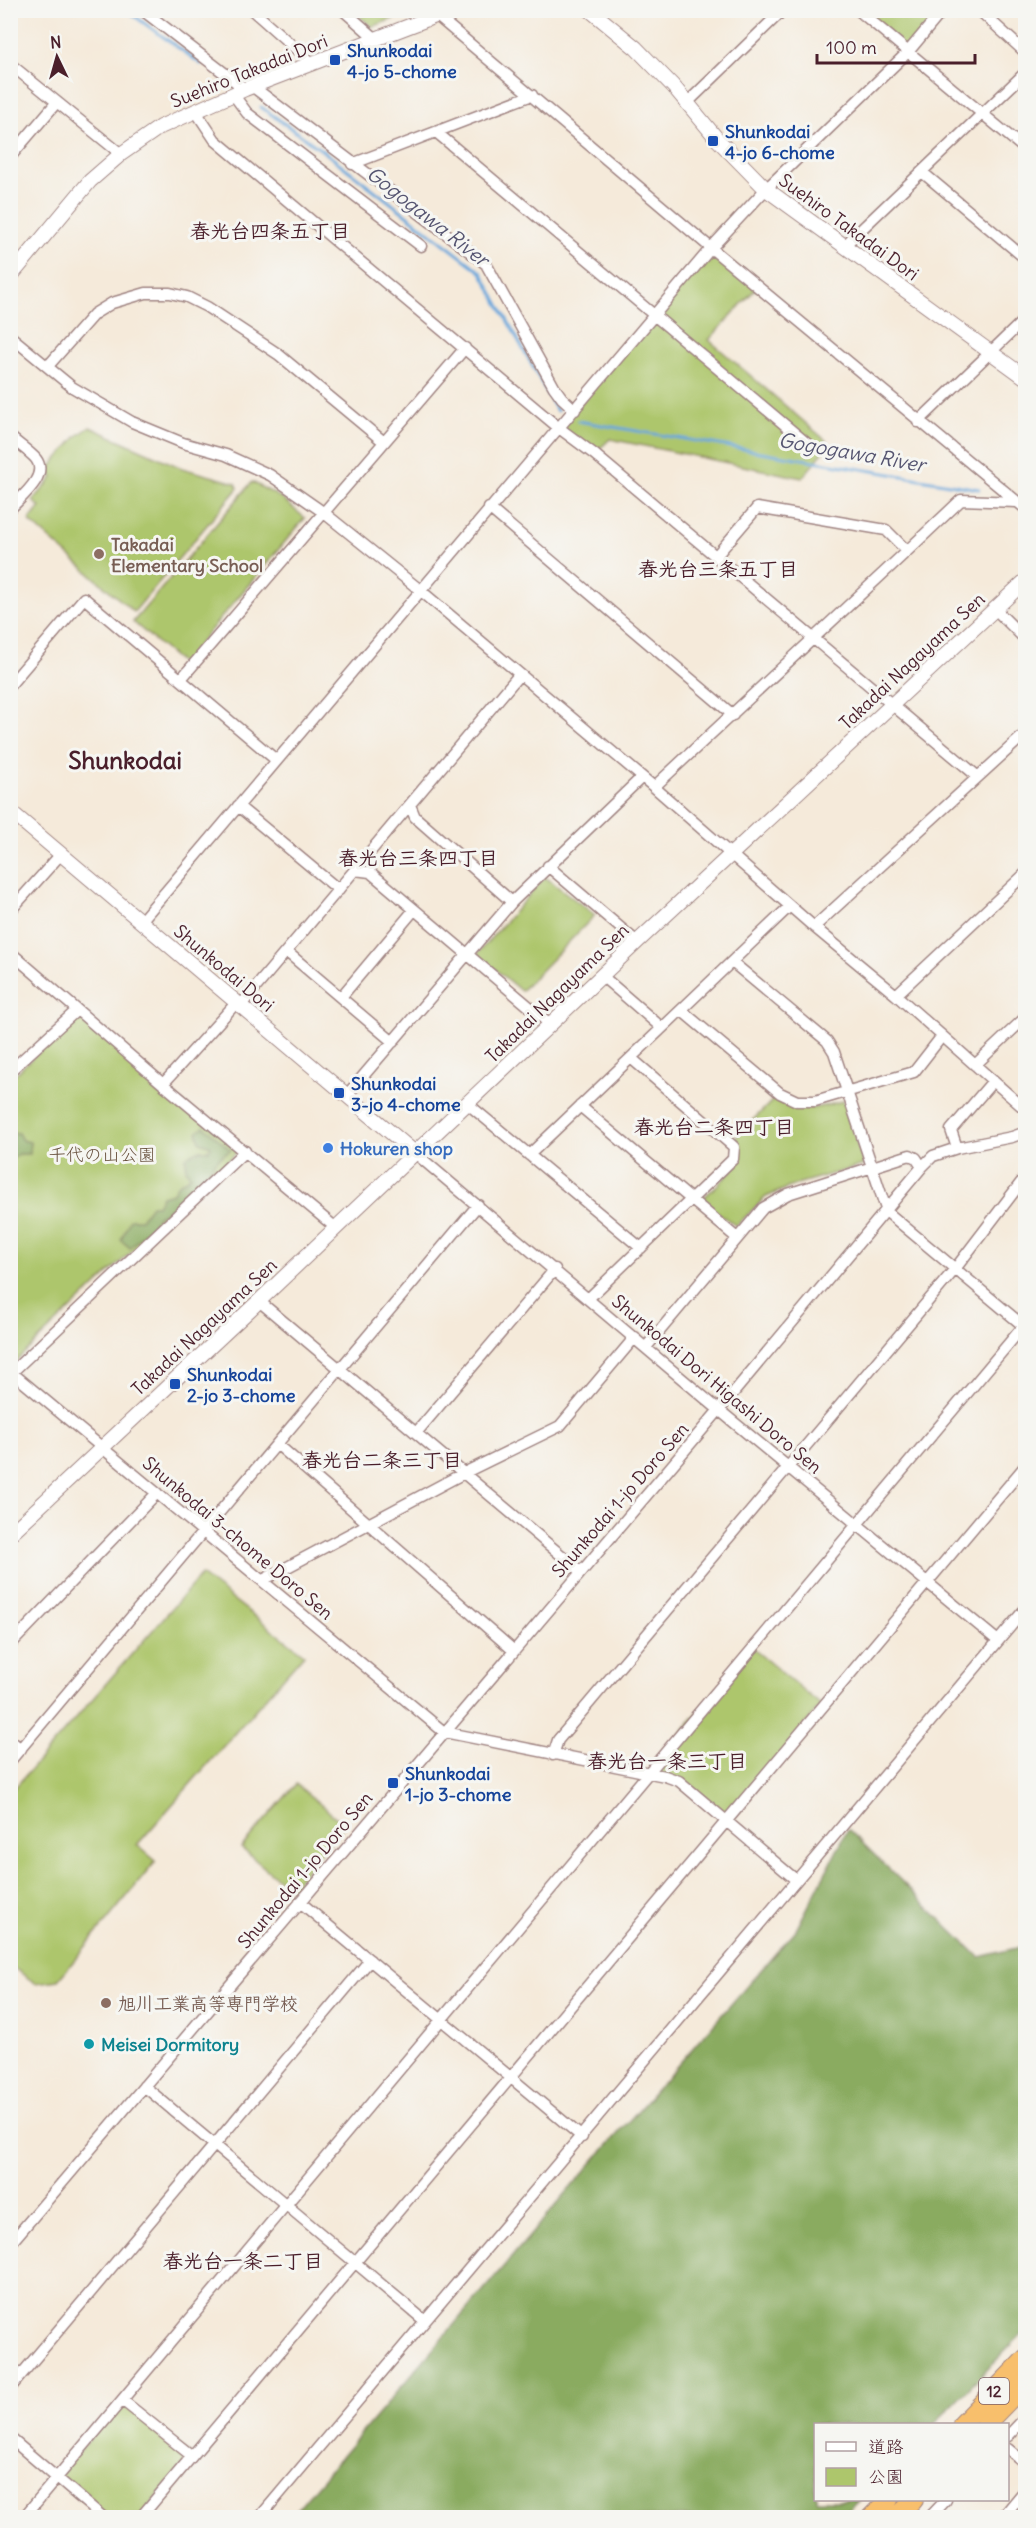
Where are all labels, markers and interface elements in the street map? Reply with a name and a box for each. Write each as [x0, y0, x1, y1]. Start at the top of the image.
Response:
north arrow [27, 27, 87, 87]
scale bar [817, 27, 974, 65]
street label: Suehiro Takadai Dori [167, 29, 331, 113]
text: N [49, 32, 62, 53]
text: 100 m [826, 36, 877, 59]
place label: Shunkodai 4-jo 5-chome [347, 39, 457, 83]
marker: Shunkodai 4-jo 5-chome [328, 53, 342, 67]
place label: Shunkodai 4-jo 6-chome [725, 120, 835, 164]
marker: Shunkodai 4-jo 6-chome [706, 134, 720, 148]
water label: Gogogawa River [362, 160, 496, 273]
street label: Suehiro Takadai Dori [775, 169, 923, 285]
district label: 春光台四条五丁目 [190, 218, 350, 243]
water label: Gogogawa River [777, 427, 930, 478]
place label: Takadai Elementary School [111, 533, 263, 577]
marker: Takadai Elementary School [92, 547, 106, 561]
district label: 春光台三条五丁目 [638, 556, 798, 581]
street label: Takadai Nagayama Sen [834, 588, 990, 734]
district label: Shunkodai [68, 745, 182, 775]
district label: 春光台三条四丁目 [338, 845, 498, 870]
street label: Takadai Nagayama Sen [480, 918, 634, 1068]
street label: Shunkodai Dori [169, 919, 279, 1017]
place label: Shunkodai 3-jo 4-chome [351, 1072, 461, 1116]
marker: Shunkodai 3-jo 4-chome [332, 1086, 346, 1100]
district label: 春光台二条四丁目 [634, 1114, 794, 1139]
place label: Hokuren shop [340, 1137, 453, 1160]
marker: Hokuren shop [321, 1141, 335, 1155]
park label: 千代の山公園 [48, 1143, 156, 1166]
street label: Takadai Nagayama Sen [126, 1254, 282, 1400]
street label: Shunkodai Dori Higashi Doro Sen [607, 1289, 827, 1479]
place label: Shunkodai 2-jo 3-chome [187, 1363, 296, 1407]
marker: Shunkodai 2-jo 3-chome [168, 1377, 182, 1391]
street label: Shunkodai 1-jo Doro Sen [547, 1418, 693, 1582]
district label: 春光台二条三丁目 [302, 1447, 462, 1472]
street label: Shunkodai 3-chome Doro Sen [138, 1452, 338, 1624]
district label: 春光台一条三丁目 [587, 1748, 747, 1773]
place label: Shunkodai 1-jo 3-chome [405, 1762, 512, 1806]
marker: Shunkodai 1-jo 3-chome [386, 1776, 400, 1790]
street label: Shunkodai 1-jo Doro Sen [233, 1787, 377, 1953]
place label: 旭川工業高等専門学校 [118, 1992, 298, 2015]
marker: 旭川工業高等専門学校 [99, 1996, 113, 2010]
place label: Meisei Dormitory [101, 2033, 239, 2056]
marker: Meisei Dormitory [82, 2037, 96, 2051]
district label: 春光台一条二丁目 [163, 2248, 323, 2273]
road number: 12 [979, 2378, 1009, 2404]
legend [814, 2423, 1009, 2501]
text: 道路 [868, 2435, 904, 2458]
text: 公園 [868, 2465, 904, 2488]

